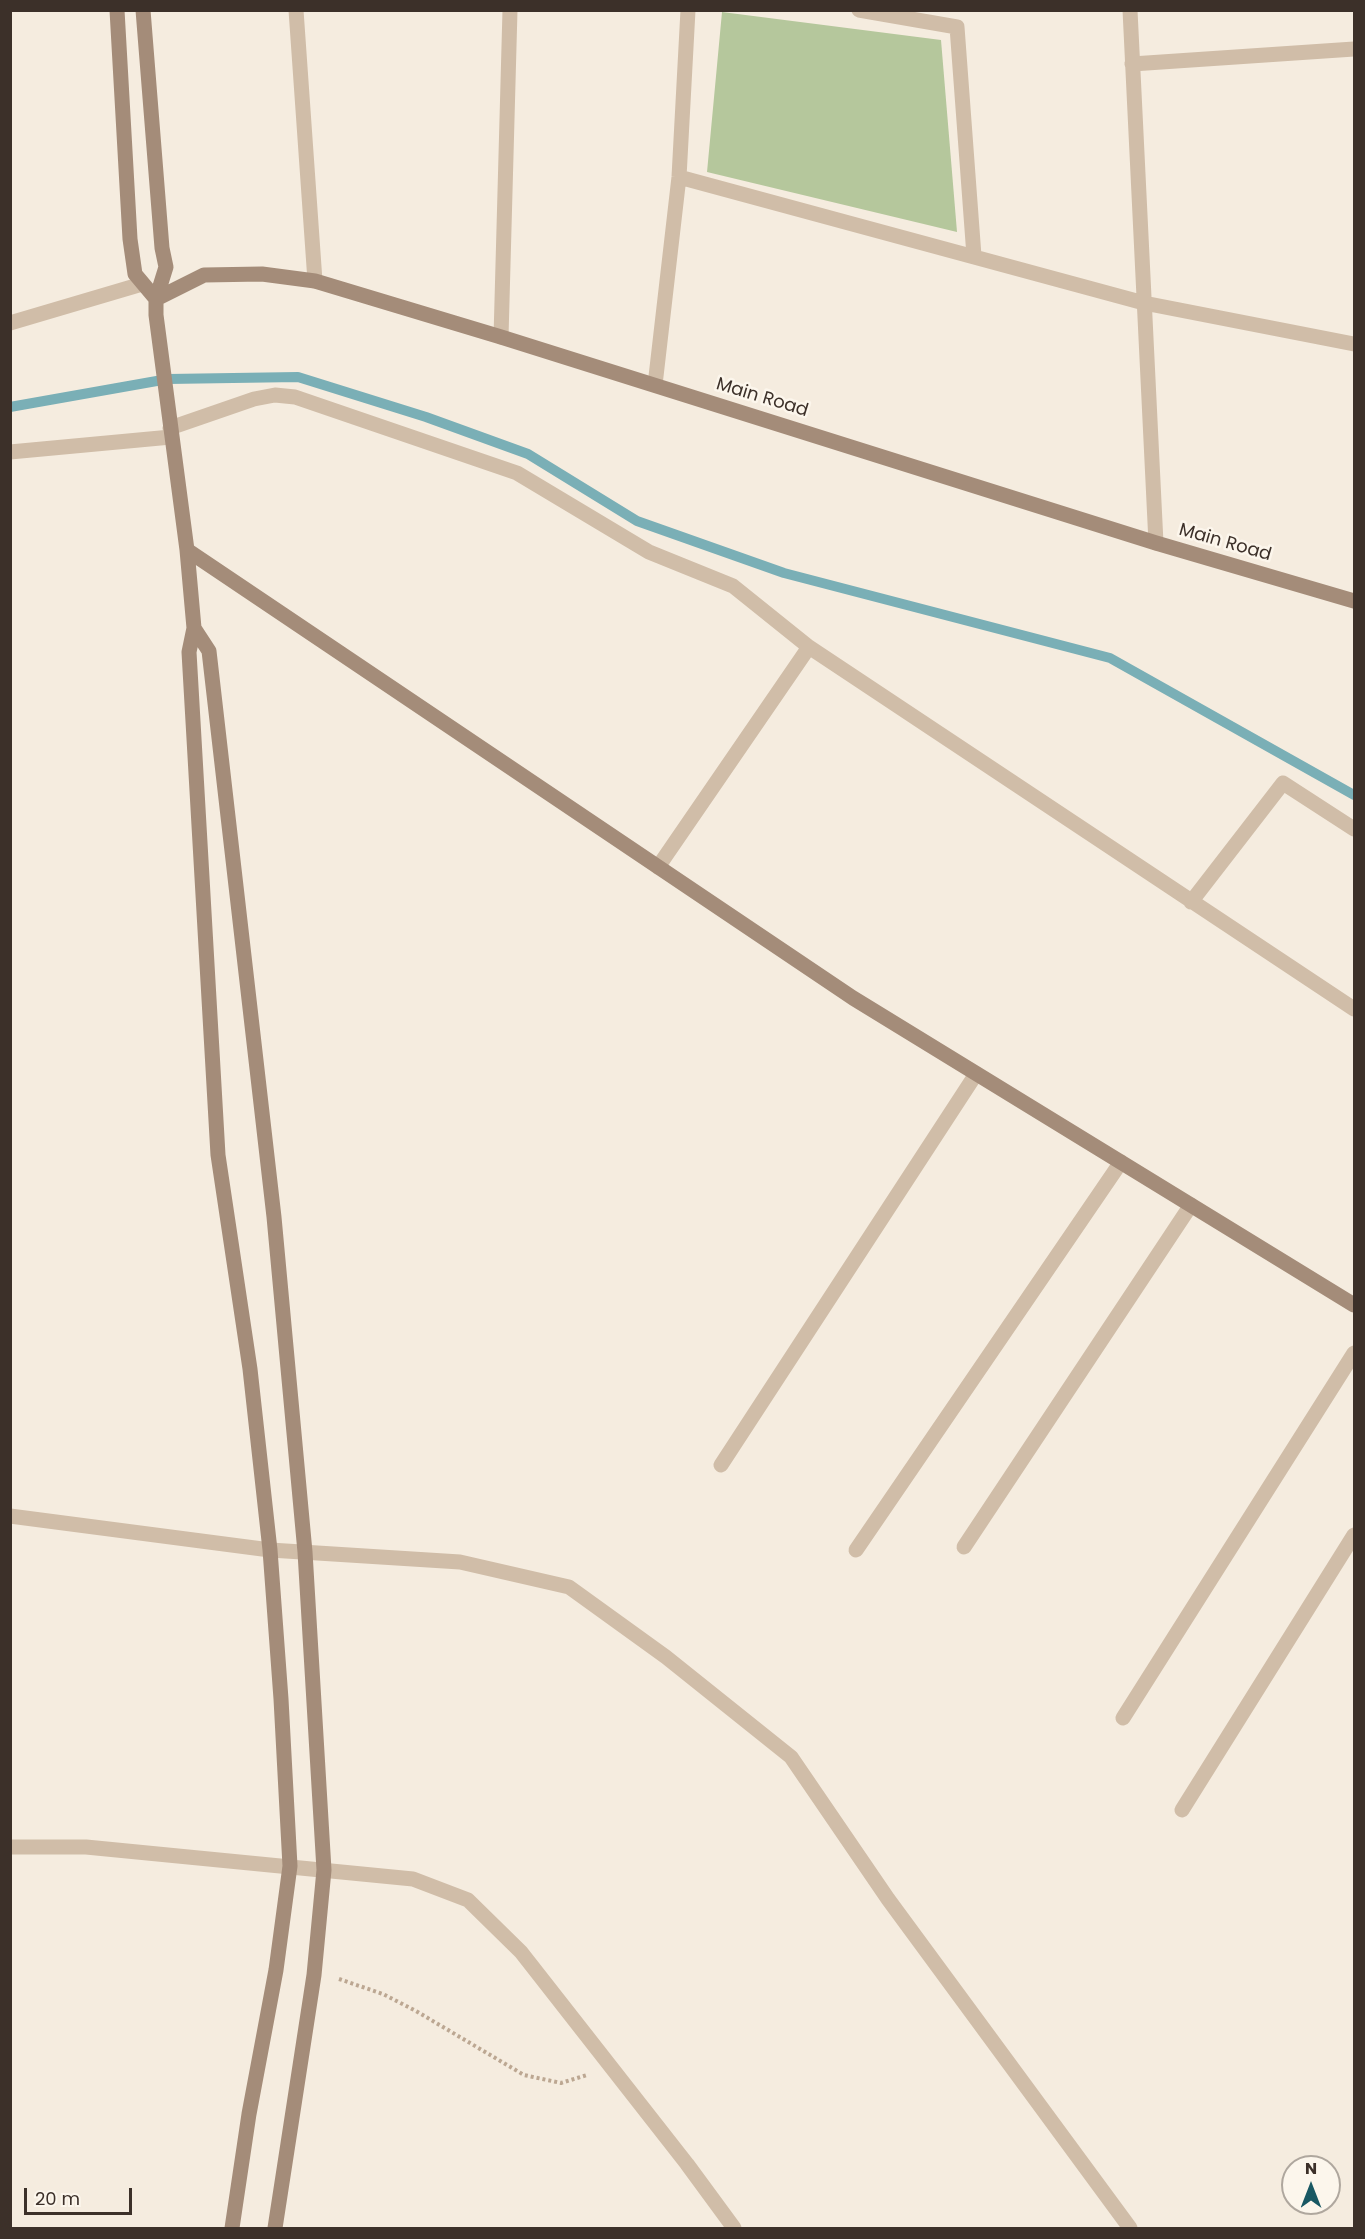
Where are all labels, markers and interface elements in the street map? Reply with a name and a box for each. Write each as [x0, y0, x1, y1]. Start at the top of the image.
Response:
street label: Main Road [713, 374, 811, 422]
street label: Main Road [1176, 519, 1274, 567]
north arrow [1281, 2155, 1341, 2215]
text: N [1305, 2157, 1317, 2180]
scale bar [27, 2176, 135, 2214]
text: 20 m [35, 2186, 80, 2211]

